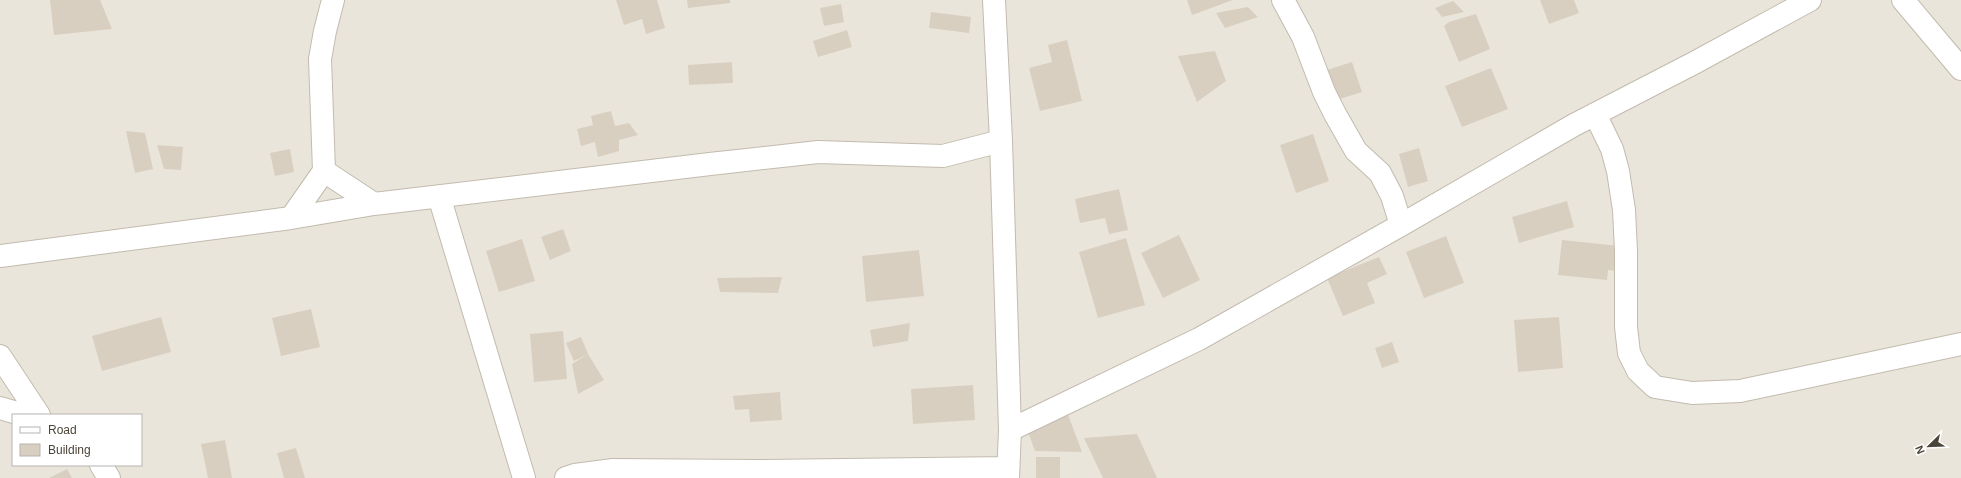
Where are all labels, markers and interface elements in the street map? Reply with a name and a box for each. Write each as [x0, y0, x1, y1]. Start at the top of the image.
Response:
legend [12, 414, 142, 466]
text: Road [48, 423, 77, 437]
north arrow [1909, 426, 1949, 466]
text: Building [48, 443, 91, 457]
text: N [1913, 444, 1927, 456]

